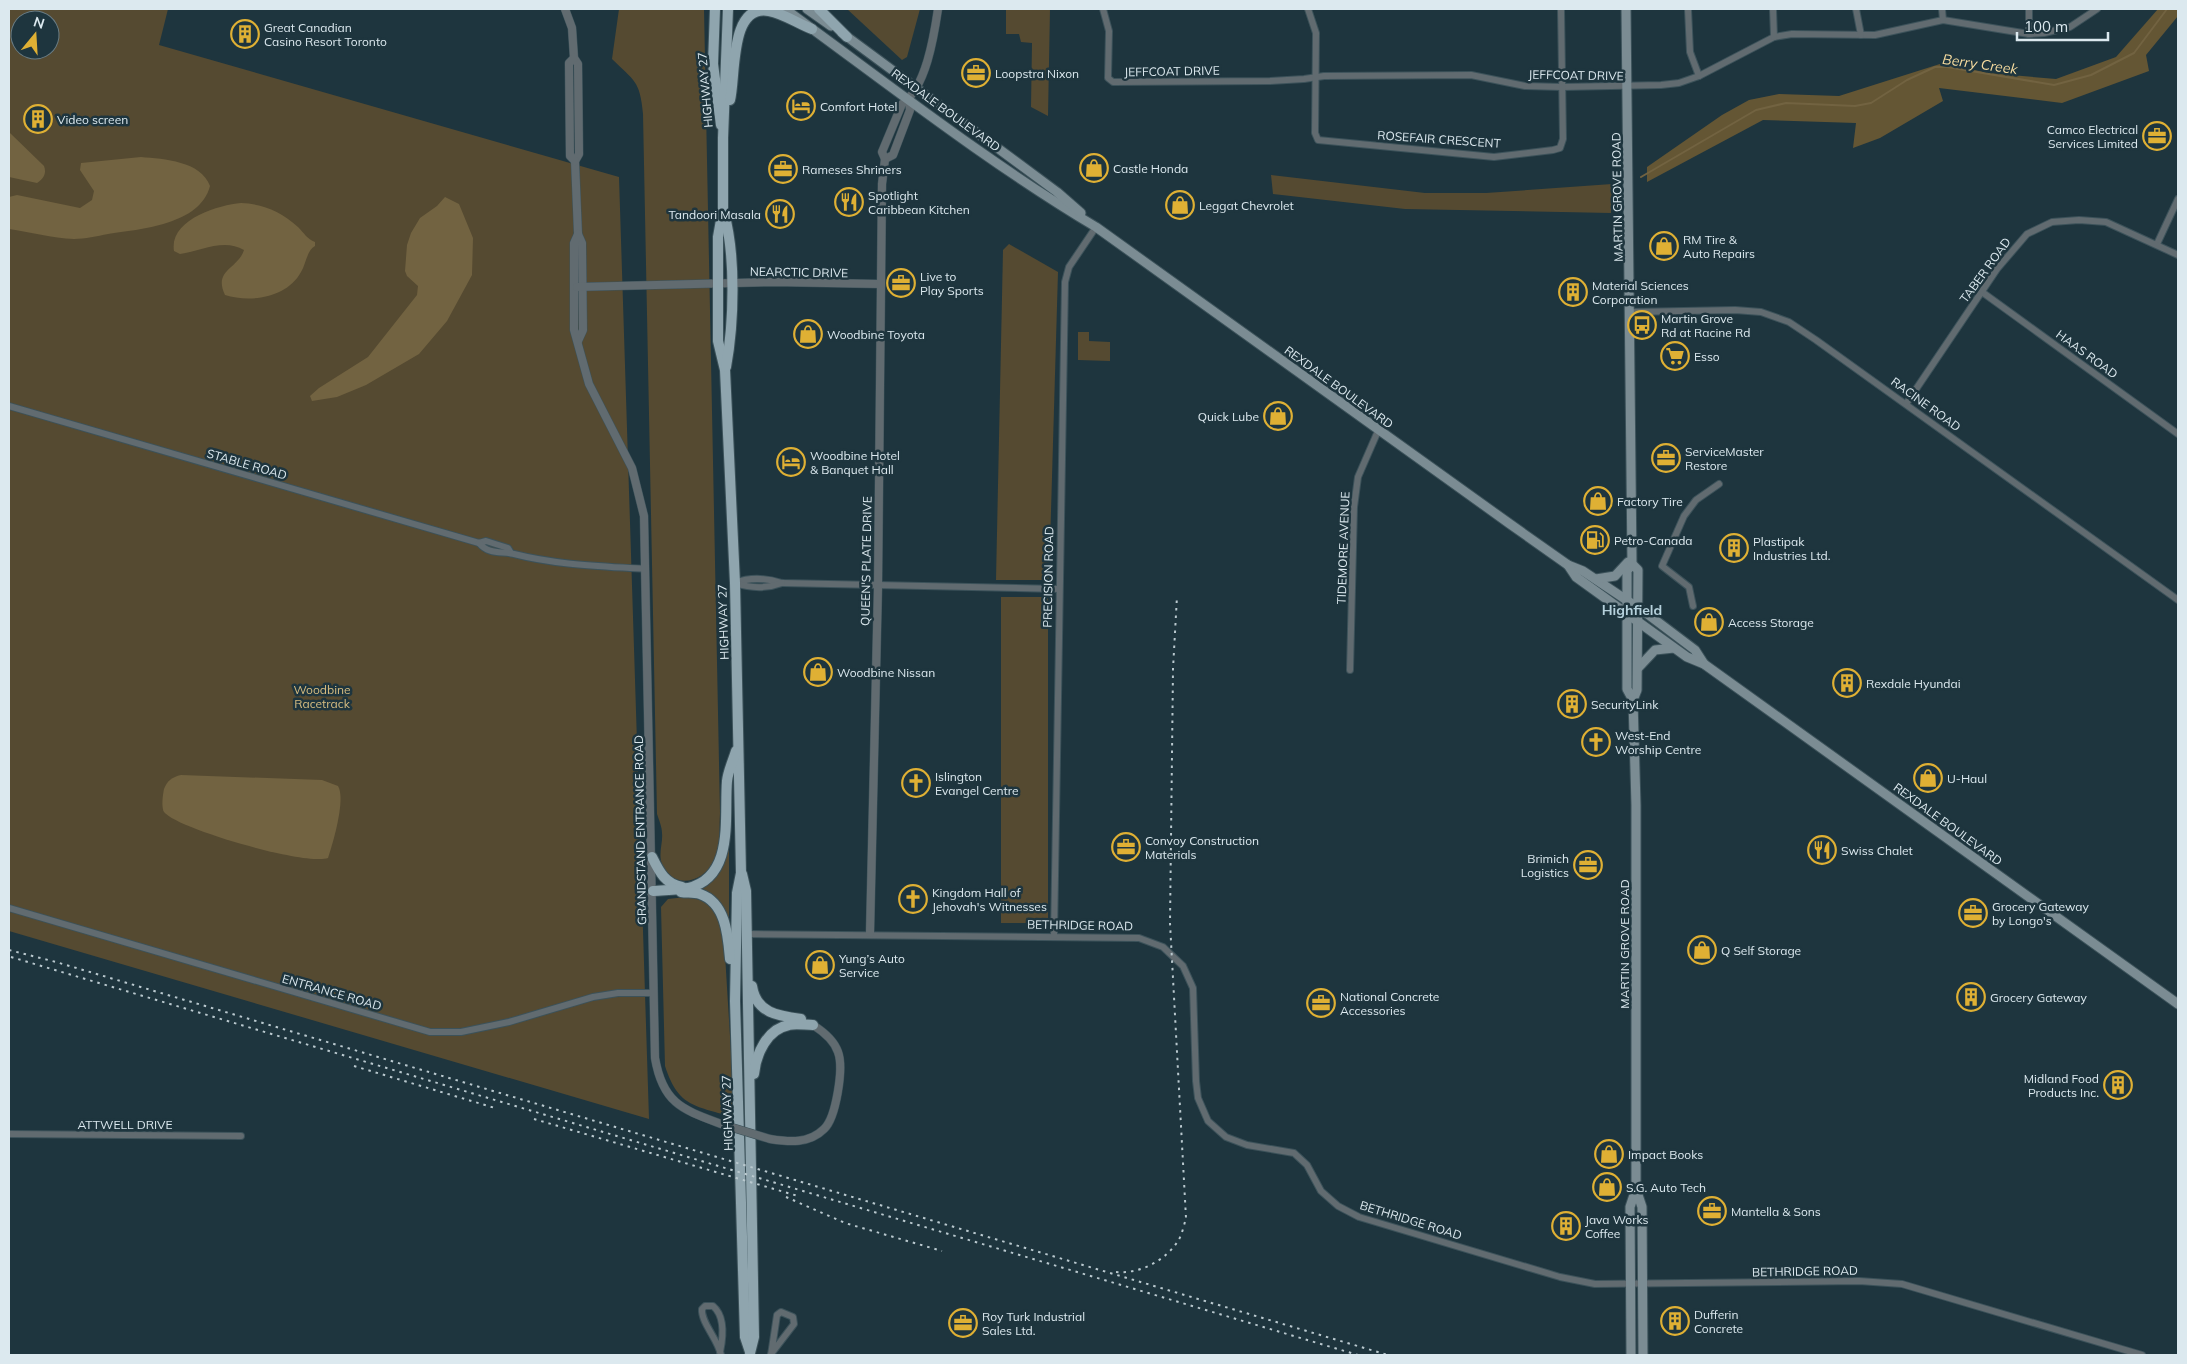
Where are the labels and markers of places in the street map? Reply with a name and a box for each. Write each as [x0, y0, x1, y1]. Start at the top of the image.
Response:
building icon: Great Canadian Casino Resort Toronto [230, 19, 260, 49]
place label: Great Canadian Casino Resort Toronto [264, 20, 387, 49]
office icon: Loopstra Nixon [961, 58, 991, 88]
place label: Loopstra Nixon [995, 66, 1079, 81]
hotel icon: Comfort Hotel [786, 91, 816, 121]
place label: Comfort Hotel [820, 99, 897, 114]
building icon: Video screen [23, 104, 53, 134]
place label: Video screen [57, 112, 128, 127]
office icon: Camco Electrical Services Limited [2142, 121, 2172, 151]
place label: Camco Electrical Services Limited [2047, 122, 2138, 151]
shop icon: Castle Honda [1079, 153, 1109, 183]
office icon: Rameses Shriners [768, 154, 798, 184]
place label: Castle Honda [1113, 161, 1188, 176]
place label: Rameses Shriners [802, 162, 902, 177]
restaurant icon: Spotlight Caribbean Kitchen [834, 187, 864, 217]
place label: Spotlight Caribbean Kitchen [868, 188, 970, 217]
shop icon: Leggat Chevrolet [1165, 190, 1195, 220]
place label: Leggat Chevrolet [1199, 198, 1294, 213]
restaurant icon: Tandoori Masala [765, 199, 795, 229]
place label: Tandoori Masala [668, 207, 761, 222]
shop icon: RM Tire & Auto Repairs [1649, 231, 1679, 261]
place label: RM Tire & Auto Repairs [1683, 232, 1755, 261]
office icon: Live to Play Sports [886, 268, 916, 298]
place label: Live to Play Sports [920, 269, 984, 298]
building icon: Material Sciences Corporation [1558, 277, 1588, 307]
place label: Material Sciences Corporation [1592, 278, 1689, 307]
bus stop icon: Martin Grove Rd at Racine Rd [1627, 310, 1657, 340]
place label: Martin Grove Rd at Racine Rd [1661, 311, 1750, 340]
shop icon: Woodbine Toyota [793, 319, 823, 349]
place label: Woodbine Toyota [827, 327, 925, 342]
supermarket icon: Esso [1660, 341, 1690, 371]
place label: Esso [1694, 349, 1720, 364]
shop icon: Quick Lube [1263, 401, 1293, 431]
place label: Quick Lube [1198, 409, 1259, 424]
office icon: ServiceMaster Restore [1651, 443, 1681, 473]
place label: ServiceMaster Restore [1685, 444, 1764, 473]
hotel icon: Woodbine Hotel & Banquet Hall [776, 447, 806, 477]
place label: Woodbine Hotel & Banquet Hall [810, 448, 900, 477]
shop icon: Factory Tire [1583, 486, 1613, 516]
place label: Factory Tire [1617, 494, 1683, 509]
fuel station icon: Petro-Canada [1580, 525, 1610, 555]
place label: Petro-Canada [1614, 533, 1693, 548]
building icon: Plastipak Industries Ltd. [1719, 533, 1749, 563]
place label: Plastipak Industries Ltd. [1753, 534, 1831, 563]
shop icon: Access Storage [1694, 607, 1724, 637]
place label: Access Storage [1728, 615, 1814, 630]
shop icon: Woodbine Nissan [803, 657, 833, 687]
place label: Woodbine Nissan [837, 665, 935, 680]
building icon: Rexdale Hyundai [1832, 668, 1862, 698]
place label: Rexdale Hyundai [1866, 676, 1961, 691]
building icon: SecurityLink [1557, 689, 1587, 719]
place label: SecurityLink [1591, 697, 1659, 712]
church icon: West-End Worship Centre [1581, 727, 1611, 757]
place label: West-End Worship Centre [1615, 728, 1701, 757]
shop icon: U-Haul [1913, 763, 1943, 793]
church icon: Islington Evangel Centre [901, 768, 931, 798]
place label: Islington Evangel Centre [935, 769, 1019, 798]
place label: U-Haul [1947, 771, 1987, 786]
office icon: Convoy Construction Materials [1111, 832, 1141, 862]
place label: Convoy Construction Materials [1145, 833, 1259, 862]
restaurant icon: Swiss Chalet [1807, 835, 1837, 865]
place label: Swiss Chalet [1841, 843, 1913, 858]
office icon: Brimich Logistics [1573, 850, 1603, 880]
place label: Brimich Logistics [1521, 851, 1569, 880]
church icon: Kingdom Hall of Jehovah's Witnesses [898, 884, 928, 914]
place label: Kingdom Hall of Jehovah's Witnesses [932, 885, 1047, 914]
office icon: Grocery Gateway by Longo's [1958, 898, 1988, 928]
place label: Grocery Gateway by Longo's [1992, 899, 2089, 928]
shop icon: Q Self Storage [1687, 935, 1717, 965]
place label: Q Self Storage [1721, 943, 1801, 958]
shop icon: Yung’s Auto Service [805, 950, 835, 980]
place label: Yung’s Auto Service [838, 951, 905, 980]
building icon: Grocery Gateway [1956, 982, 1986, 1012]
office icon: National Concrete Accessories [1306, 988, 1336, 1018]
place label: National Concrete Accessories [1340, 989, 1439, 1018]
place label: Grocery Gateway [1990, 990, 2087, 1005]
building icon: Midland Food Products Inc. [2103, 1070, 2133, 1100]
place label: Midland Food Products Inc. [2024, 1071, 2099, 1100]
shop icon: Impact Books [1594, 1139, 1624, 1169]
place label: Impact Books [1628, 1147, 1703, 1162]
shop icon: S.G. Auto Tech [1592, 1172, 1622, 1202]
place label: S.G. Auto Tech [1626, 1180, 1706, 1195]
office icon: Mantella & Sons [1697, 1196, 1727, 1226]
place label: Mantella & Sons [1731, 1204, 1821, 1219]
building icon: Java Works Coffee [1551, 1211, 1581, 1241]
place label: Java Works Coffee [1585, 1212, 1649, 1241]
building icon: Dufferin Concrete [1660, 1306, 1690, 1336]
place label: Dufferin Concrete [1694, 1307, 1743, 1336]
office icon: Roy Turk Industrial Sales Ltd. [948, 1308, 978, 1338]
place label: Roy Turk Industrial Sales Ltd. [982, 1309, 1085, 1338]

